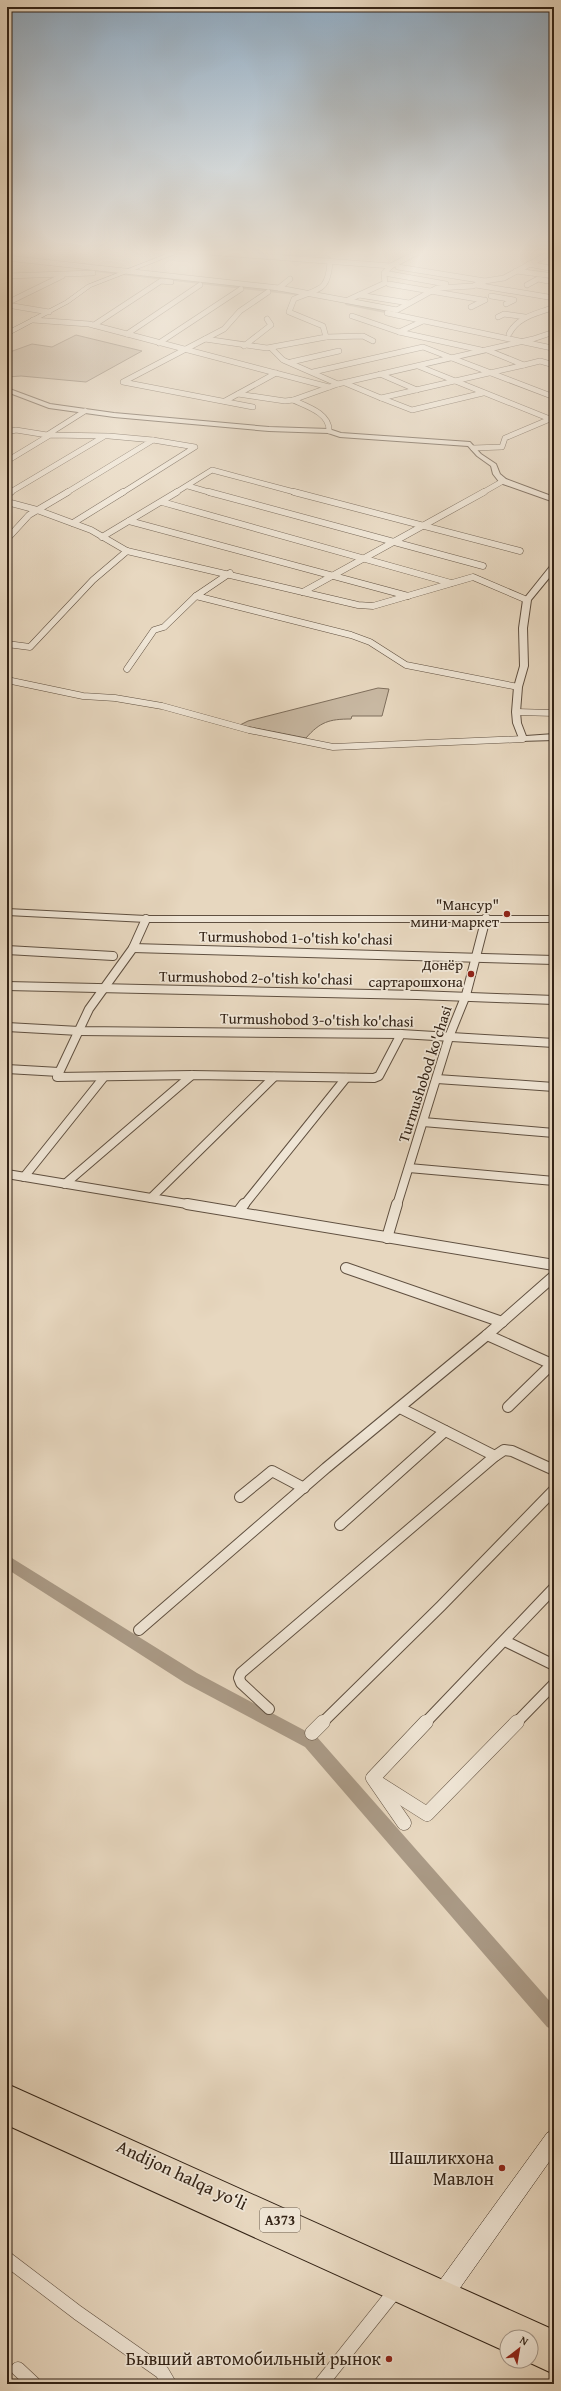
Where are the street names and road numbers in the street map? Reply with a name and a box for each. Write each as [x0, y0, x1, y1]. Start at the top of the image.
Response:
street label: Turmushobod 1-o'tish ko'chasi [199, 925, 393, 950]
street label: Turmushobod 2-o'tish ko'chasi [159, 965, 353, 990]
street label: Turmushobod ko'chasi [392, 1003, 457, 1145]
street label: Turmushobod 3-o'tish ko'chasi [220, 1007, 414, 1032]
street label: Andijon halqa yo‘li [112, 2132, 252, 2217]
road number: A373 [260, 2208, 300, 2232]

